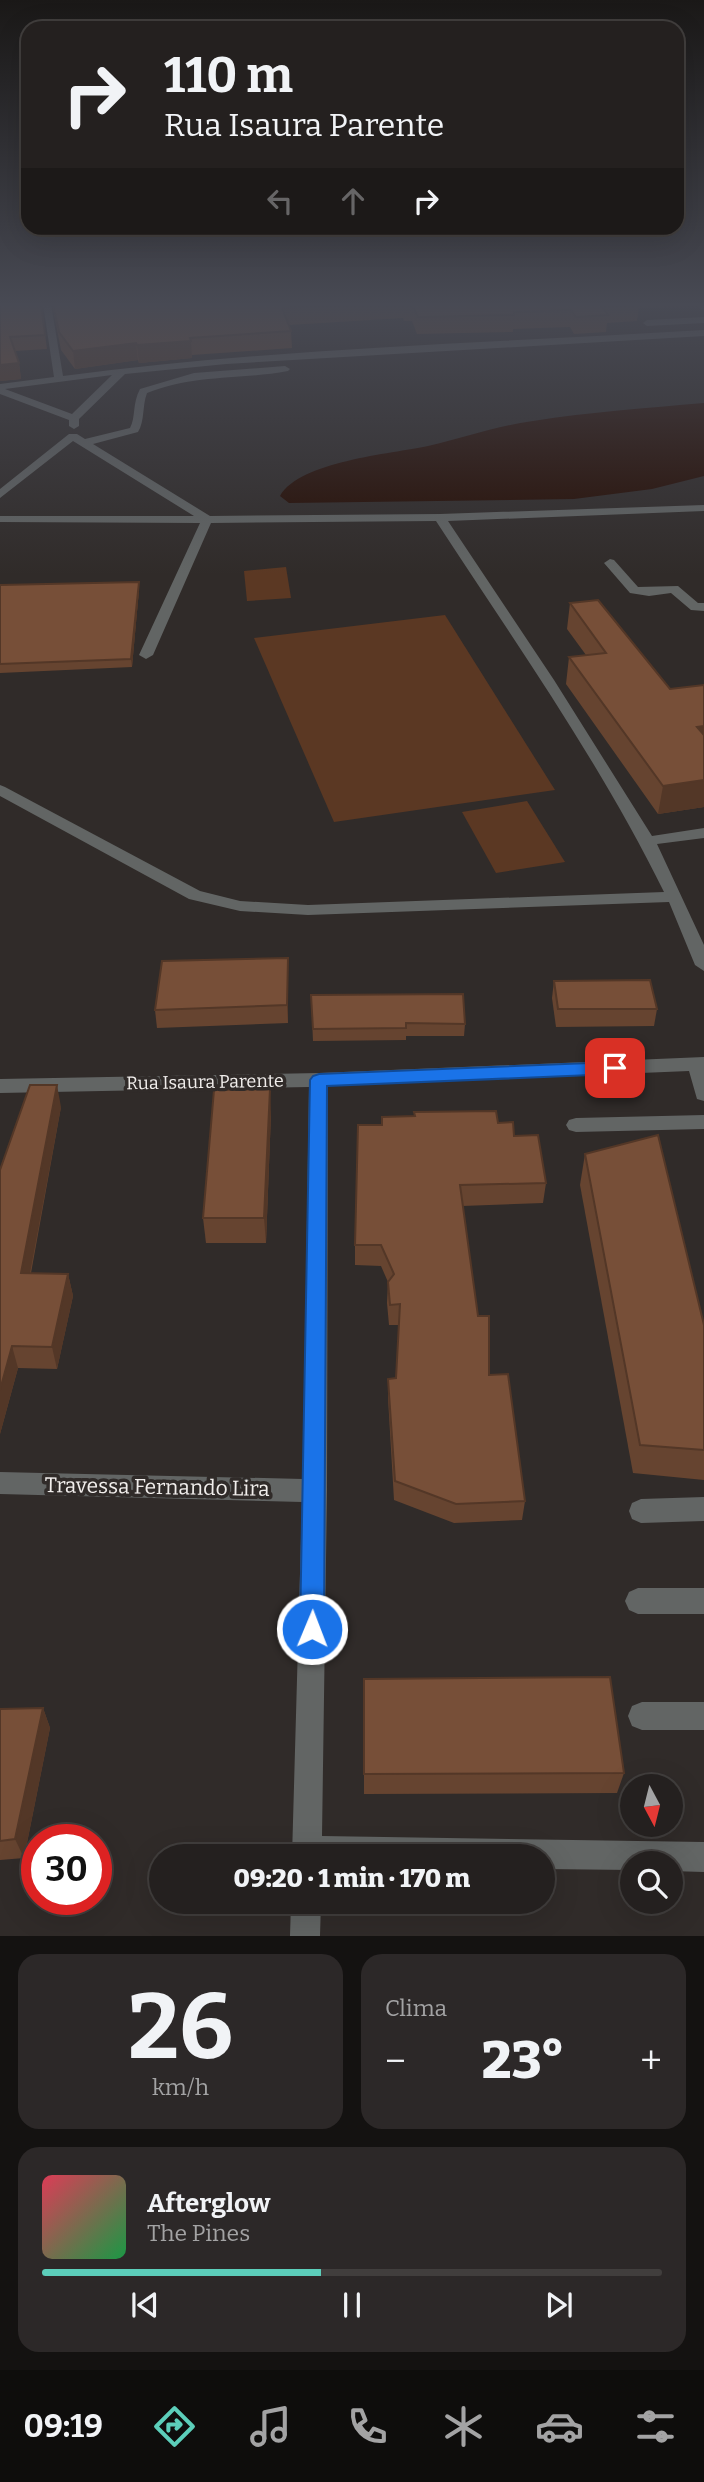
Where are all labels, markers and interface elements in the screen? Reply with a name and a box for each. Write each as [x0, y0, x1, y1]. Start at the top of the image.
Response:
text: 110 m [164, 46, 293, 105]
icon: right [49, 49, 140, 140]
text: Rua Isaura Parente [164, 106, 444, 144]
icon: left [261, 182, 299, 220]
icon: ahead [334, 182, 372, 220]
icon: right [407, 182, 445, 220]
pin [585, 1038, 645, 1098]
icon: arrive [596, 1049, 634, 1087]
street label: Rua Isaura Parente [126, 1070, 284, 1094]
street label: Travessa Fernando Lira [44, 1472, 270, 1502]
position arrow [275, 1592, 349, 1666]
north arrow [620, 1774, 682, 1838]
map controls [620, 1774, 683, 1914]
speed limit sign: 30 [21, 1824, 112, 1915]
button: search [620, 1851, 683, 1914]
text: 09:20 · 1 min · 170 m [234, 1863, 470, 1894]
text: 26 [128, 1973, 233, 2082]
text: Clima [385, 1994, 447, 2022]
text: 23° [482, 2029, 564, 2092]
text: − [385, 2038, 406, 2084]
text: + [640, 2038, 662, 2084]
text: km/h [152, 2073, 209, 2101]
text: Afterglow [147, 2188, 270, 2219]
text: The Pines [147, 2219, 250, 2247]
icon: previous [126, 2286, 164, 2324]
icon: pause [333, 2286, 371, 2324]
icon: next [540, 2286, 578, 2324]
icon: directions [150, 2402, 199, 2451]
icon: music [246, 2402, 295, 2451]
icon: phone [343, 2402, 392, 2451]
icon: climate [439, 2402, 488, 2451]
icon: car [535, 2402, 584, 2451]
icon: filters [631, 2402, 680, 2451]
text: 09:19 [24, 2407, 103, 2445]

